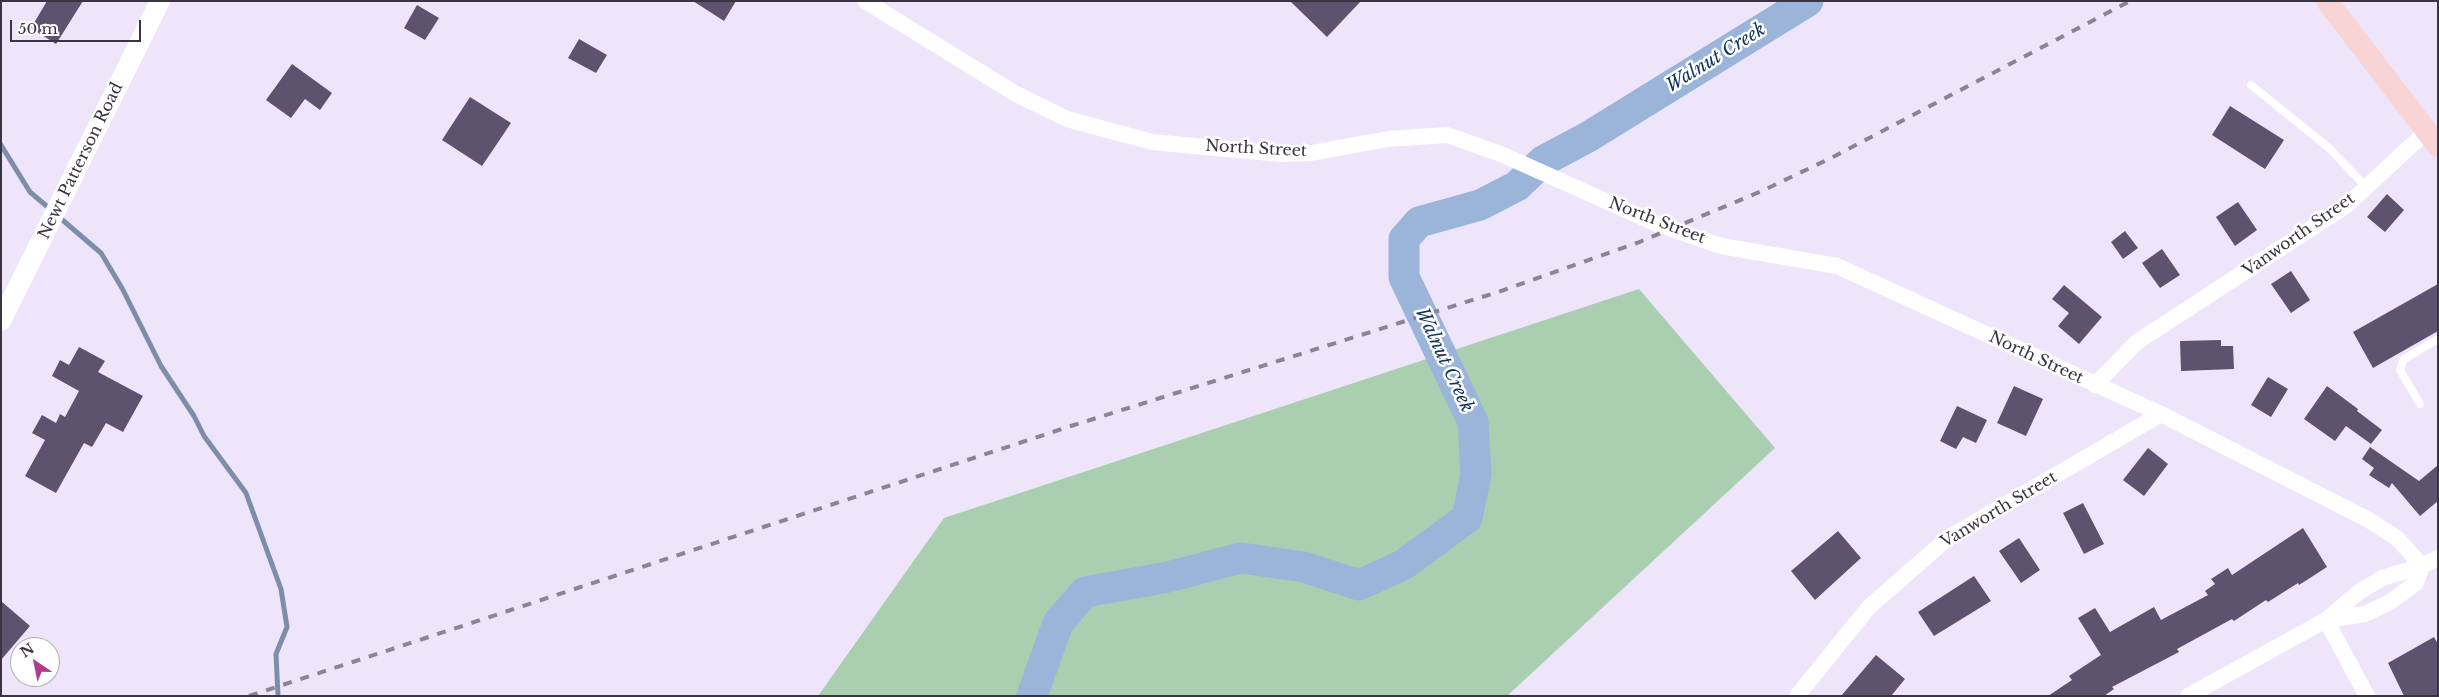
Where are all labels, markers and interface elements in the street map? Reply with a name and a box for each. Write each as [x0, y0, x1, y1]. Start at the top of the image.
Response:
scale bar [12, 10, 144, 42]
text: 50 m [18, 19, 58, 38]
water label: Walnut Creek [1662, 19, 1770, 97]
street label: Newt Patterson Road [35, 80, 127, 242]
street label: North Street [1205, 137, 1307, 161]
street label: Vanworth Street [2240, 189, 2358, 281]
street label: North Street [1606, 194, 1708, 248]
water label: Walnut Creek [1410, 304, 1478, 416]
street label: North Street [1986, 328, 2086, 388]
street label: Vanworth Street [1938, 468, 2060, 552]
north arrow [10, 637, 60, 687]
text: N [17, 639, 38, 662]

